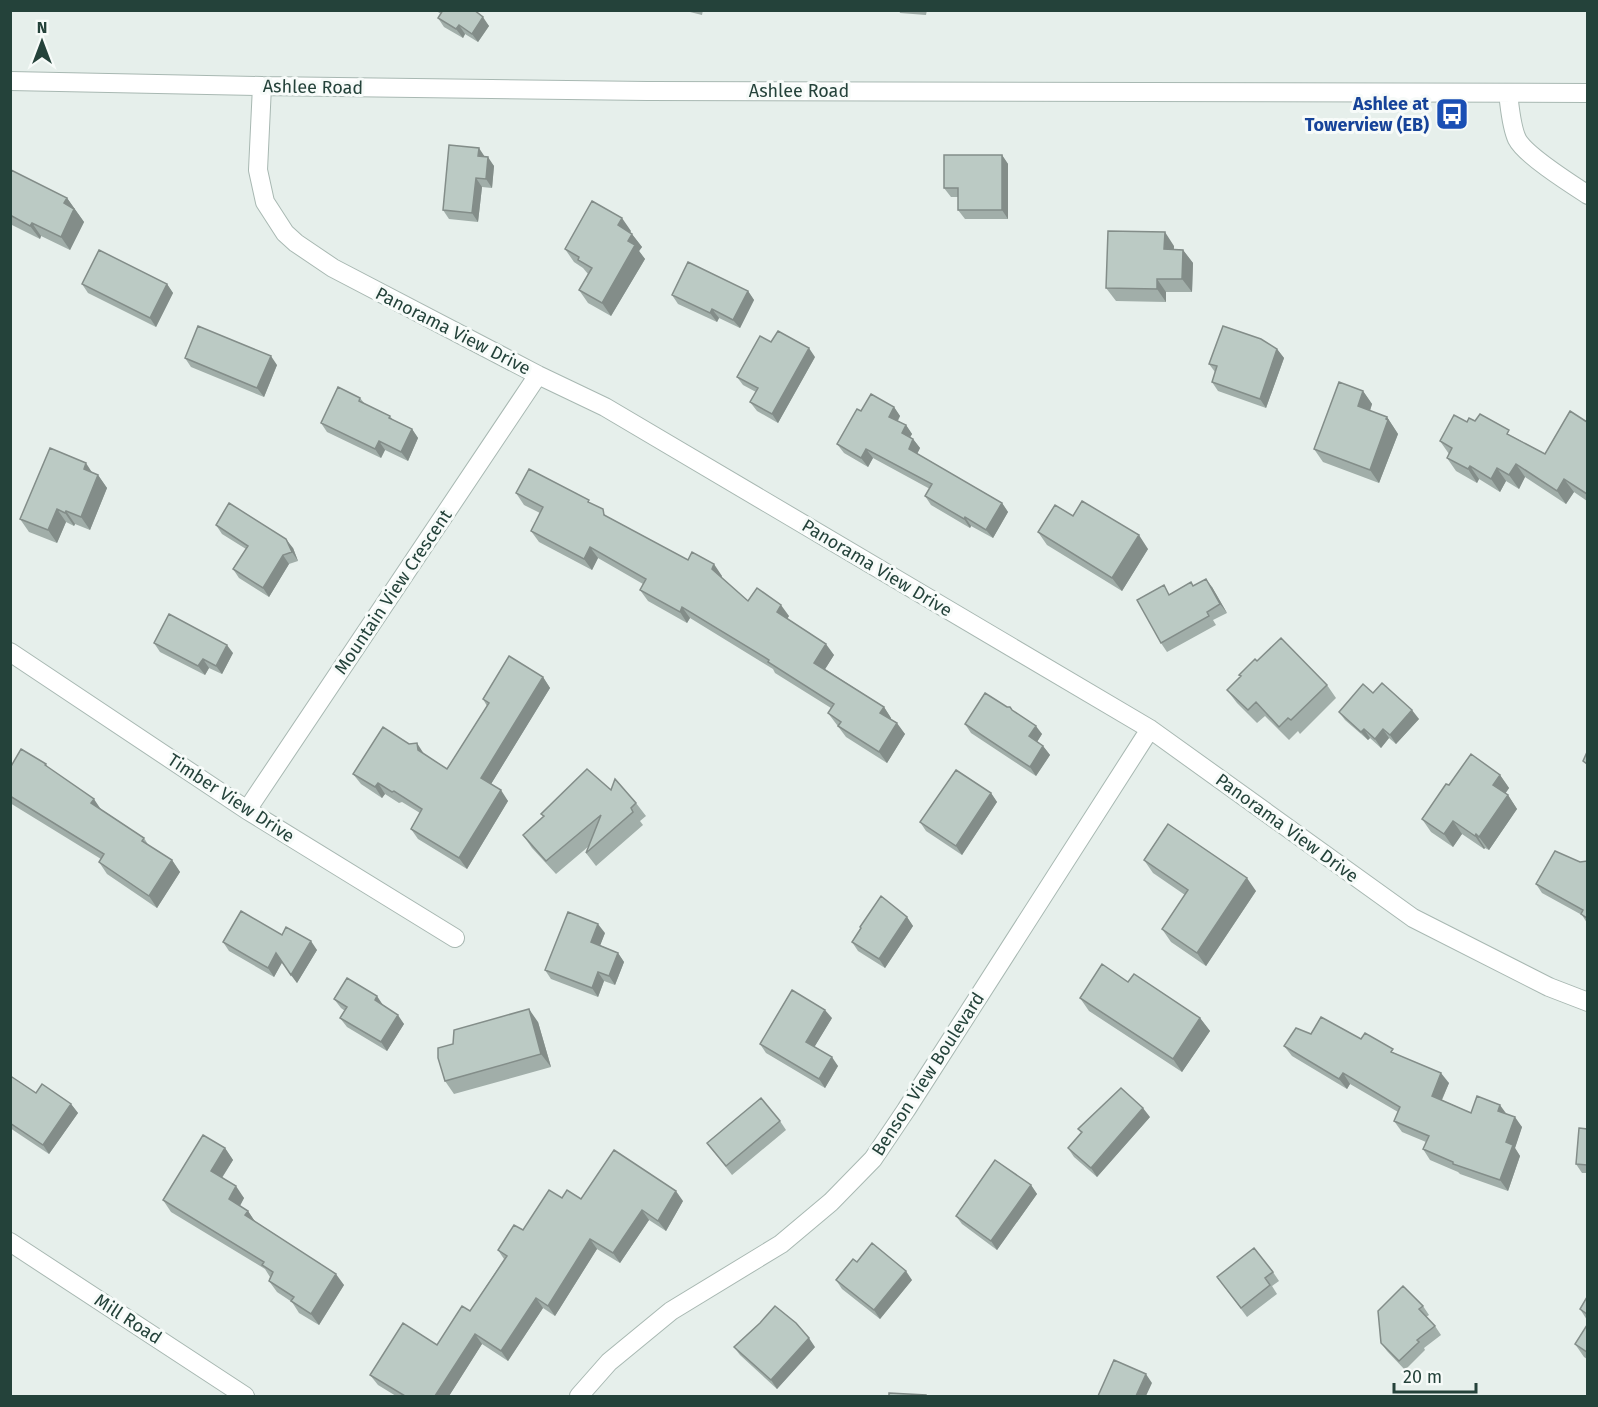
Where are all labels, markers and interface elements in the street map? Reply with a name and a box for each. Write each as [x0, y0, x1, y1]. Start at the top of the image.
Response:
north arrow [12, 12, 72, 72]
text: N [37, 18, 47, 37]
street label: Ashlee Road [263, 75, 363, 99]
street label: Ashlee Road [749, 80, 849, 102]
place label: Ashlee at Towerview (EB) [1305, 93, 1430, 136]
bus stop icon: Ashlee at Towerview (EB) [1434, 96, 1470, 132]
street label: Panorama View Drive [372, 282, 534, 380]
street label: Mountain View Crescent [330, 505, 457, 679]
street label: Panorama View Drive [798, 514, 956, 622]
street label: Timber View Drive [163, 749, 299, 847]
street label: Panorama View Drive [1211, 769, 1363, 887]
street label: Benson View Boulevard [867, 988, 989, 1160]
street label: Mill Road [90, 1289, 166, 1349]
scale bar [1394, 1356, 1476, 1394]
text: 20 m [1403, 1366, 1442, 1388]

